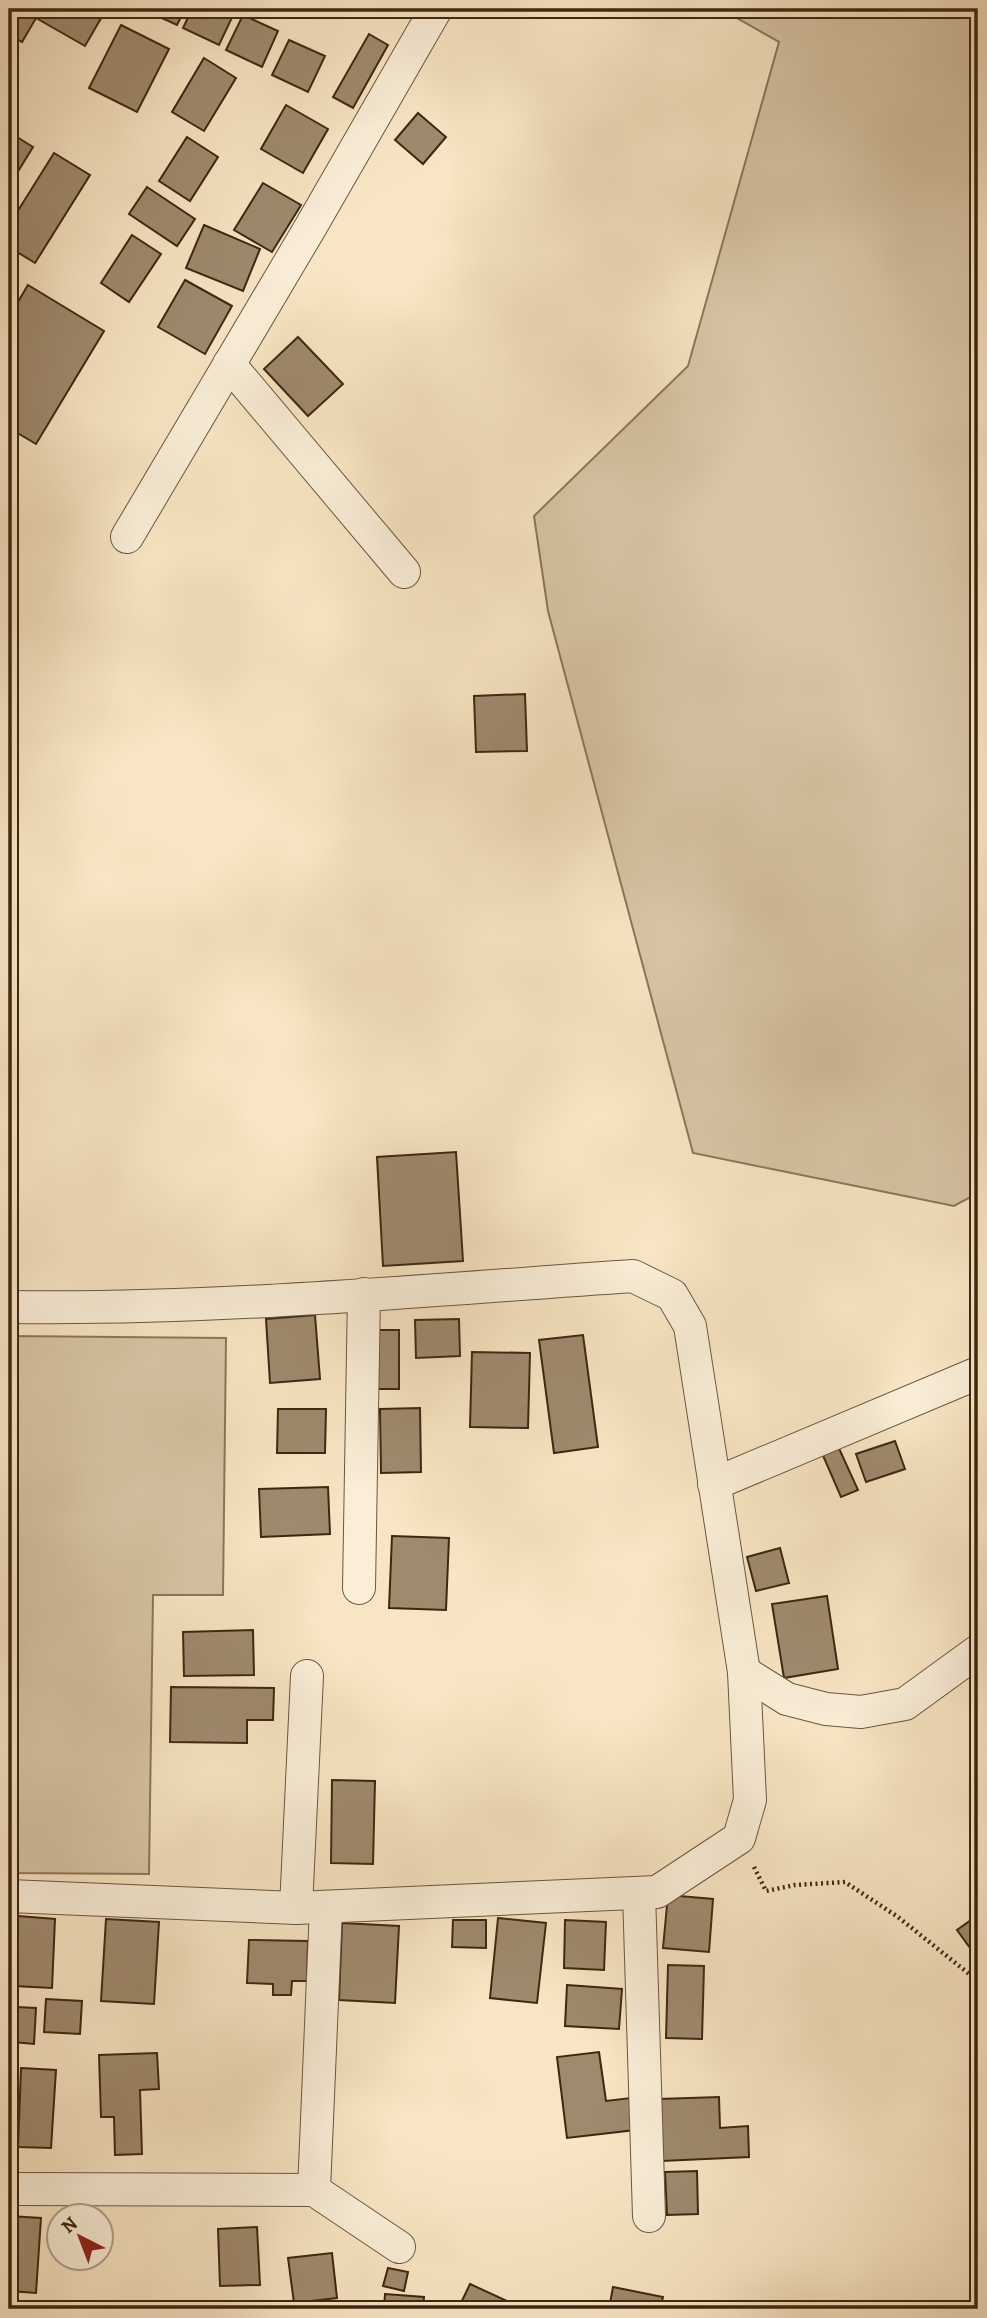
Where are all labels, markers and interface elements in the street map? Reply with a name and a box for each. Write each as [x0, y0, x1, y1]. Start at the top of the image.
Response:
north arrow [46, 2202, 116, 2272]
text: N [55, 2211, 83, 2239]

